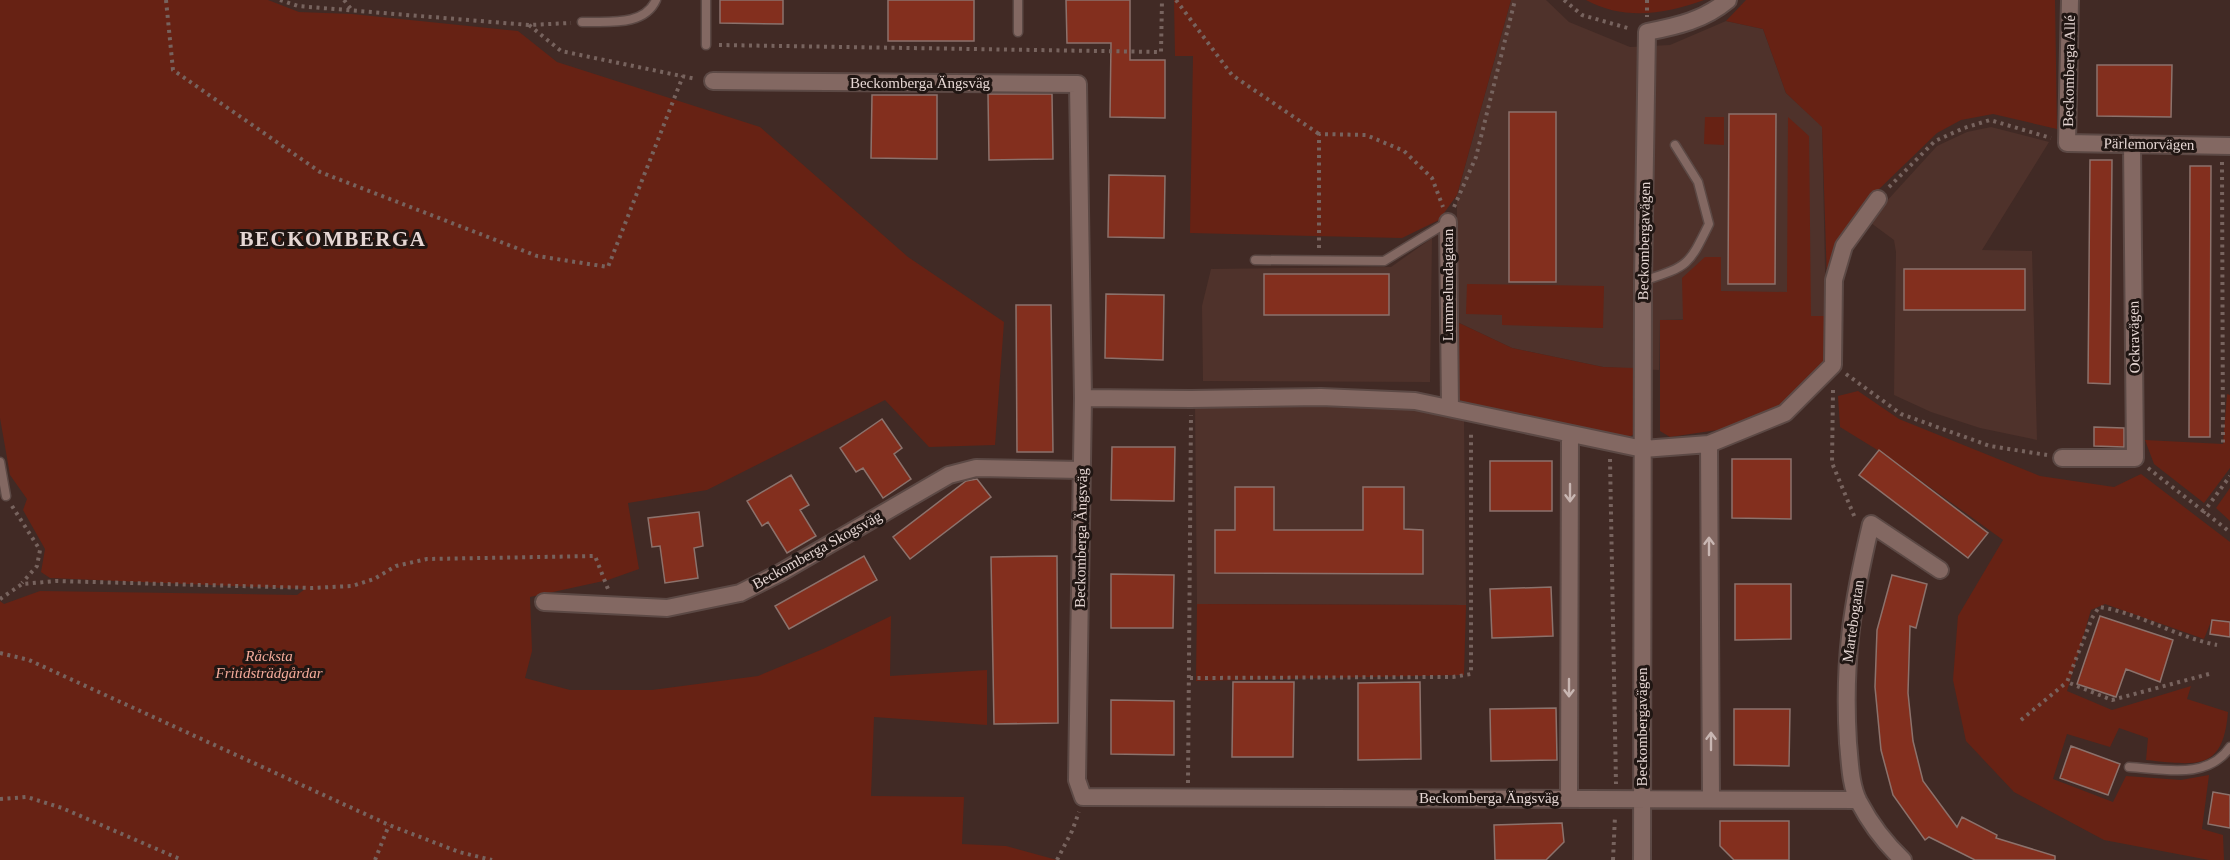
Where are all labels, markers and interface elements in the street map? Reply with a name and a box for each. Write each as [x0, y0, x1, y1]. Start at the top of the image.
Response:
street label: Beckomberga Allé [2060, 15, 2078, 127]
street label: Beckomberga Ängsväg [850, 75, 991, 91]
street label: Pärlemorvägen [2103, 135, 2195, 153]
street label: Beckombergavägen [1635, 181, 1653, 301]
district label: BECKOMBERGA [240, 227, 426, 251]
street label: Lummelundagatan [1440, 228, 1456, 341]
street label: Ockravägen [2125, 300, 2143, 373]
street label: Beckomberga Ängsväg [1072, 467, 1090, 608]
one-way arrow [1564, 483, 1576, 503]
street label: Beckomberga Skogsväg [750, 508, 885, 592]
one-way arrow [1703, 536, 1715, 556]
street label: Martebogatan [1839, 578, 1867, 663]
park label: Råcksta Fritidsträdgårdar [215, 648, 323, 681]
street label: Beckombergavägen [1634, 667, 1650, 786]
one-way arrow [1563, 678, 1575, 698]
one-way arrow [1705, 731, 1717, 751]
street label: Beckomberga Ängsväg [1419, 790, 1560, 806]

